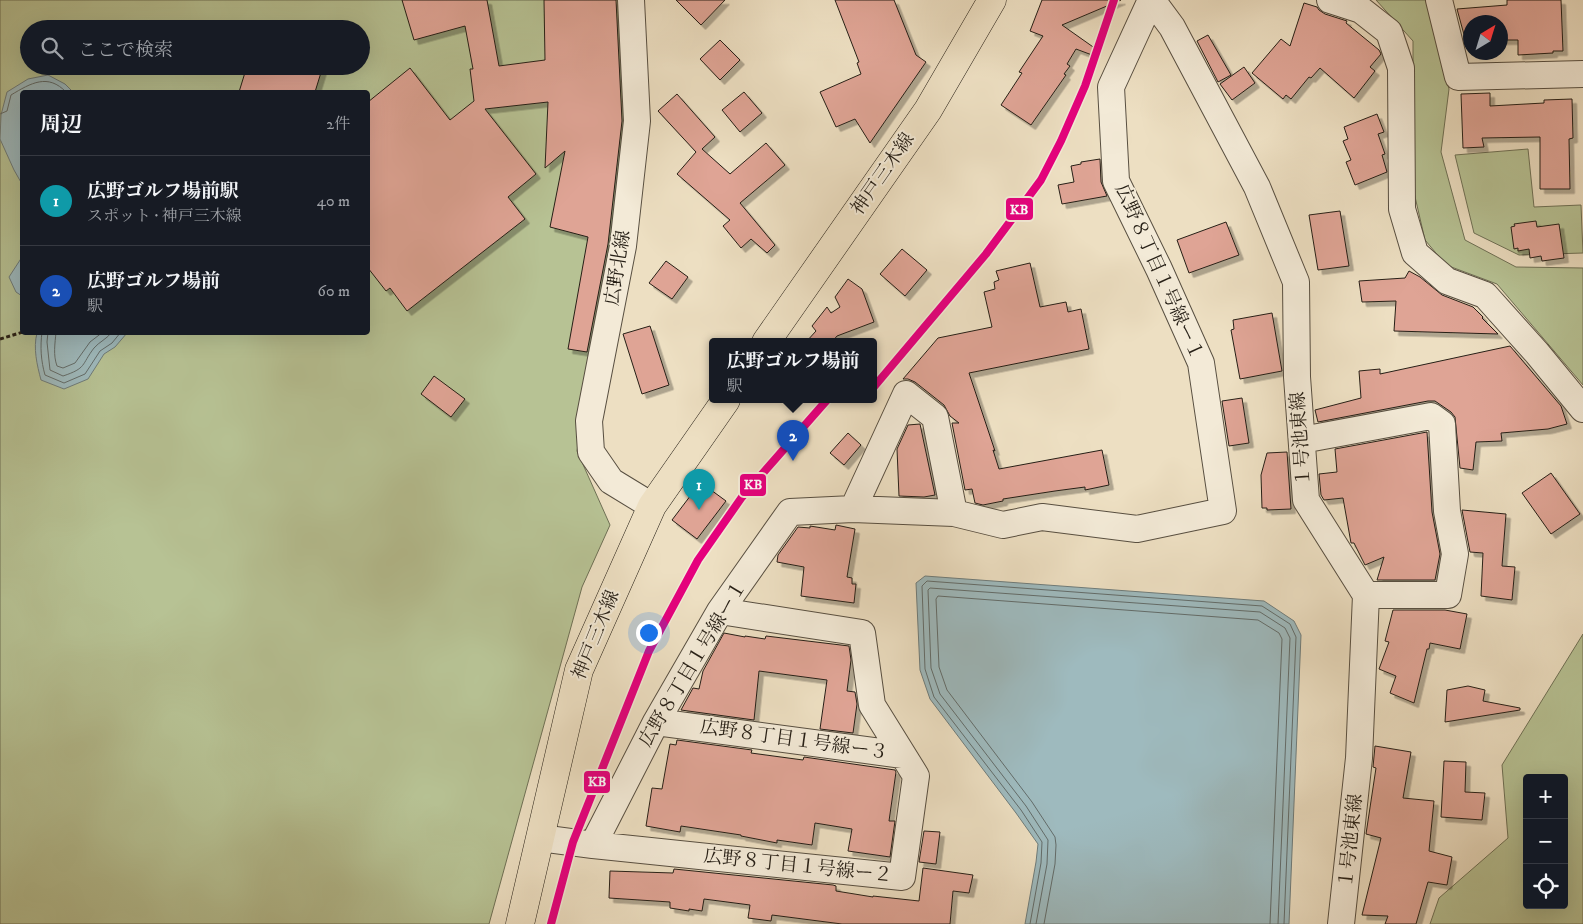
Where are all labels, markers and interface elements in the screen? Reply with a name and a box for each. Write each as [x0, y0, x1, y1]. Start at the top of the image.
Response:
north arrow [1463, 15, 1508, 60]
search box [20, 20, 370, 75]
icon: search [38, 34, 66, 62]
text: ここで検索 [78, 39, 173, 62]
text: 周辺 [40, 112, 82, 138]
text: 2件 [326, 114, 350, 134]
street label: 神戸三木線 [846, 128, 920, 220]
text: 広野ゴルフ場前駅 [87, 180, 239, 203]
street label: 広野８丁目１号線ー１ [1110, 181, 1208, 363]
text: 1 [53, 191, 59, 211]
text: 40 m [317, 191, 350, 211]
line badge: KB [1005, 197, 1034, 221]
text: KB [1010, 201, 1028, 219]
text: スポット · 神戸三木線 [87, 206, 242, 226]
street label: 広野北線 [601, 229, 635, 307]
text: 広野ゴルフ場前 [87, 270, 220, 293]
text: 2 [52, 281, 60, 301]
text: 60 m [318, 281, 350, 301]
text: 駅 [87, 296, 103, 316]
popup [709, 338, 877, 403]
text: 広野ゴルフ場前 [726, 350, 860, 373]
text: 駅 [726, 376, 743, 396]
street label: １号池東線 [1286, 391, 1316, 487]
pin: 2 [777, 420, 809, 461]
pin: 1 [683, 469, 715, 510]
line badge: KB [739, 473, 767, 497]
text: KB [744, 476, 762, 494]
street label: 広野８丁目１号線ー１ [634, 577, 752, 751]
street label: 神戸三木線 [568, 587, 624, 683]
your location [636, 620, 662, 646]
street label: 広野８丁目１号線ー３ [698, 715, 890, 765]
line badge: KB [583, 770, 611, 794]
text: KB [588, 773, 606, 791]
map controls [1523, 774, 1568, 909]
button: + [1523, 774, 1568, 819]
street label: １号池東線 [1335, 793, 1367, 889]
button: − [1523, 819, 1568, 864]
street label: 広野８丁目１号線ー２ [702, 845, 894, 887]
button: locate [1523, 864, 1568, 909]

